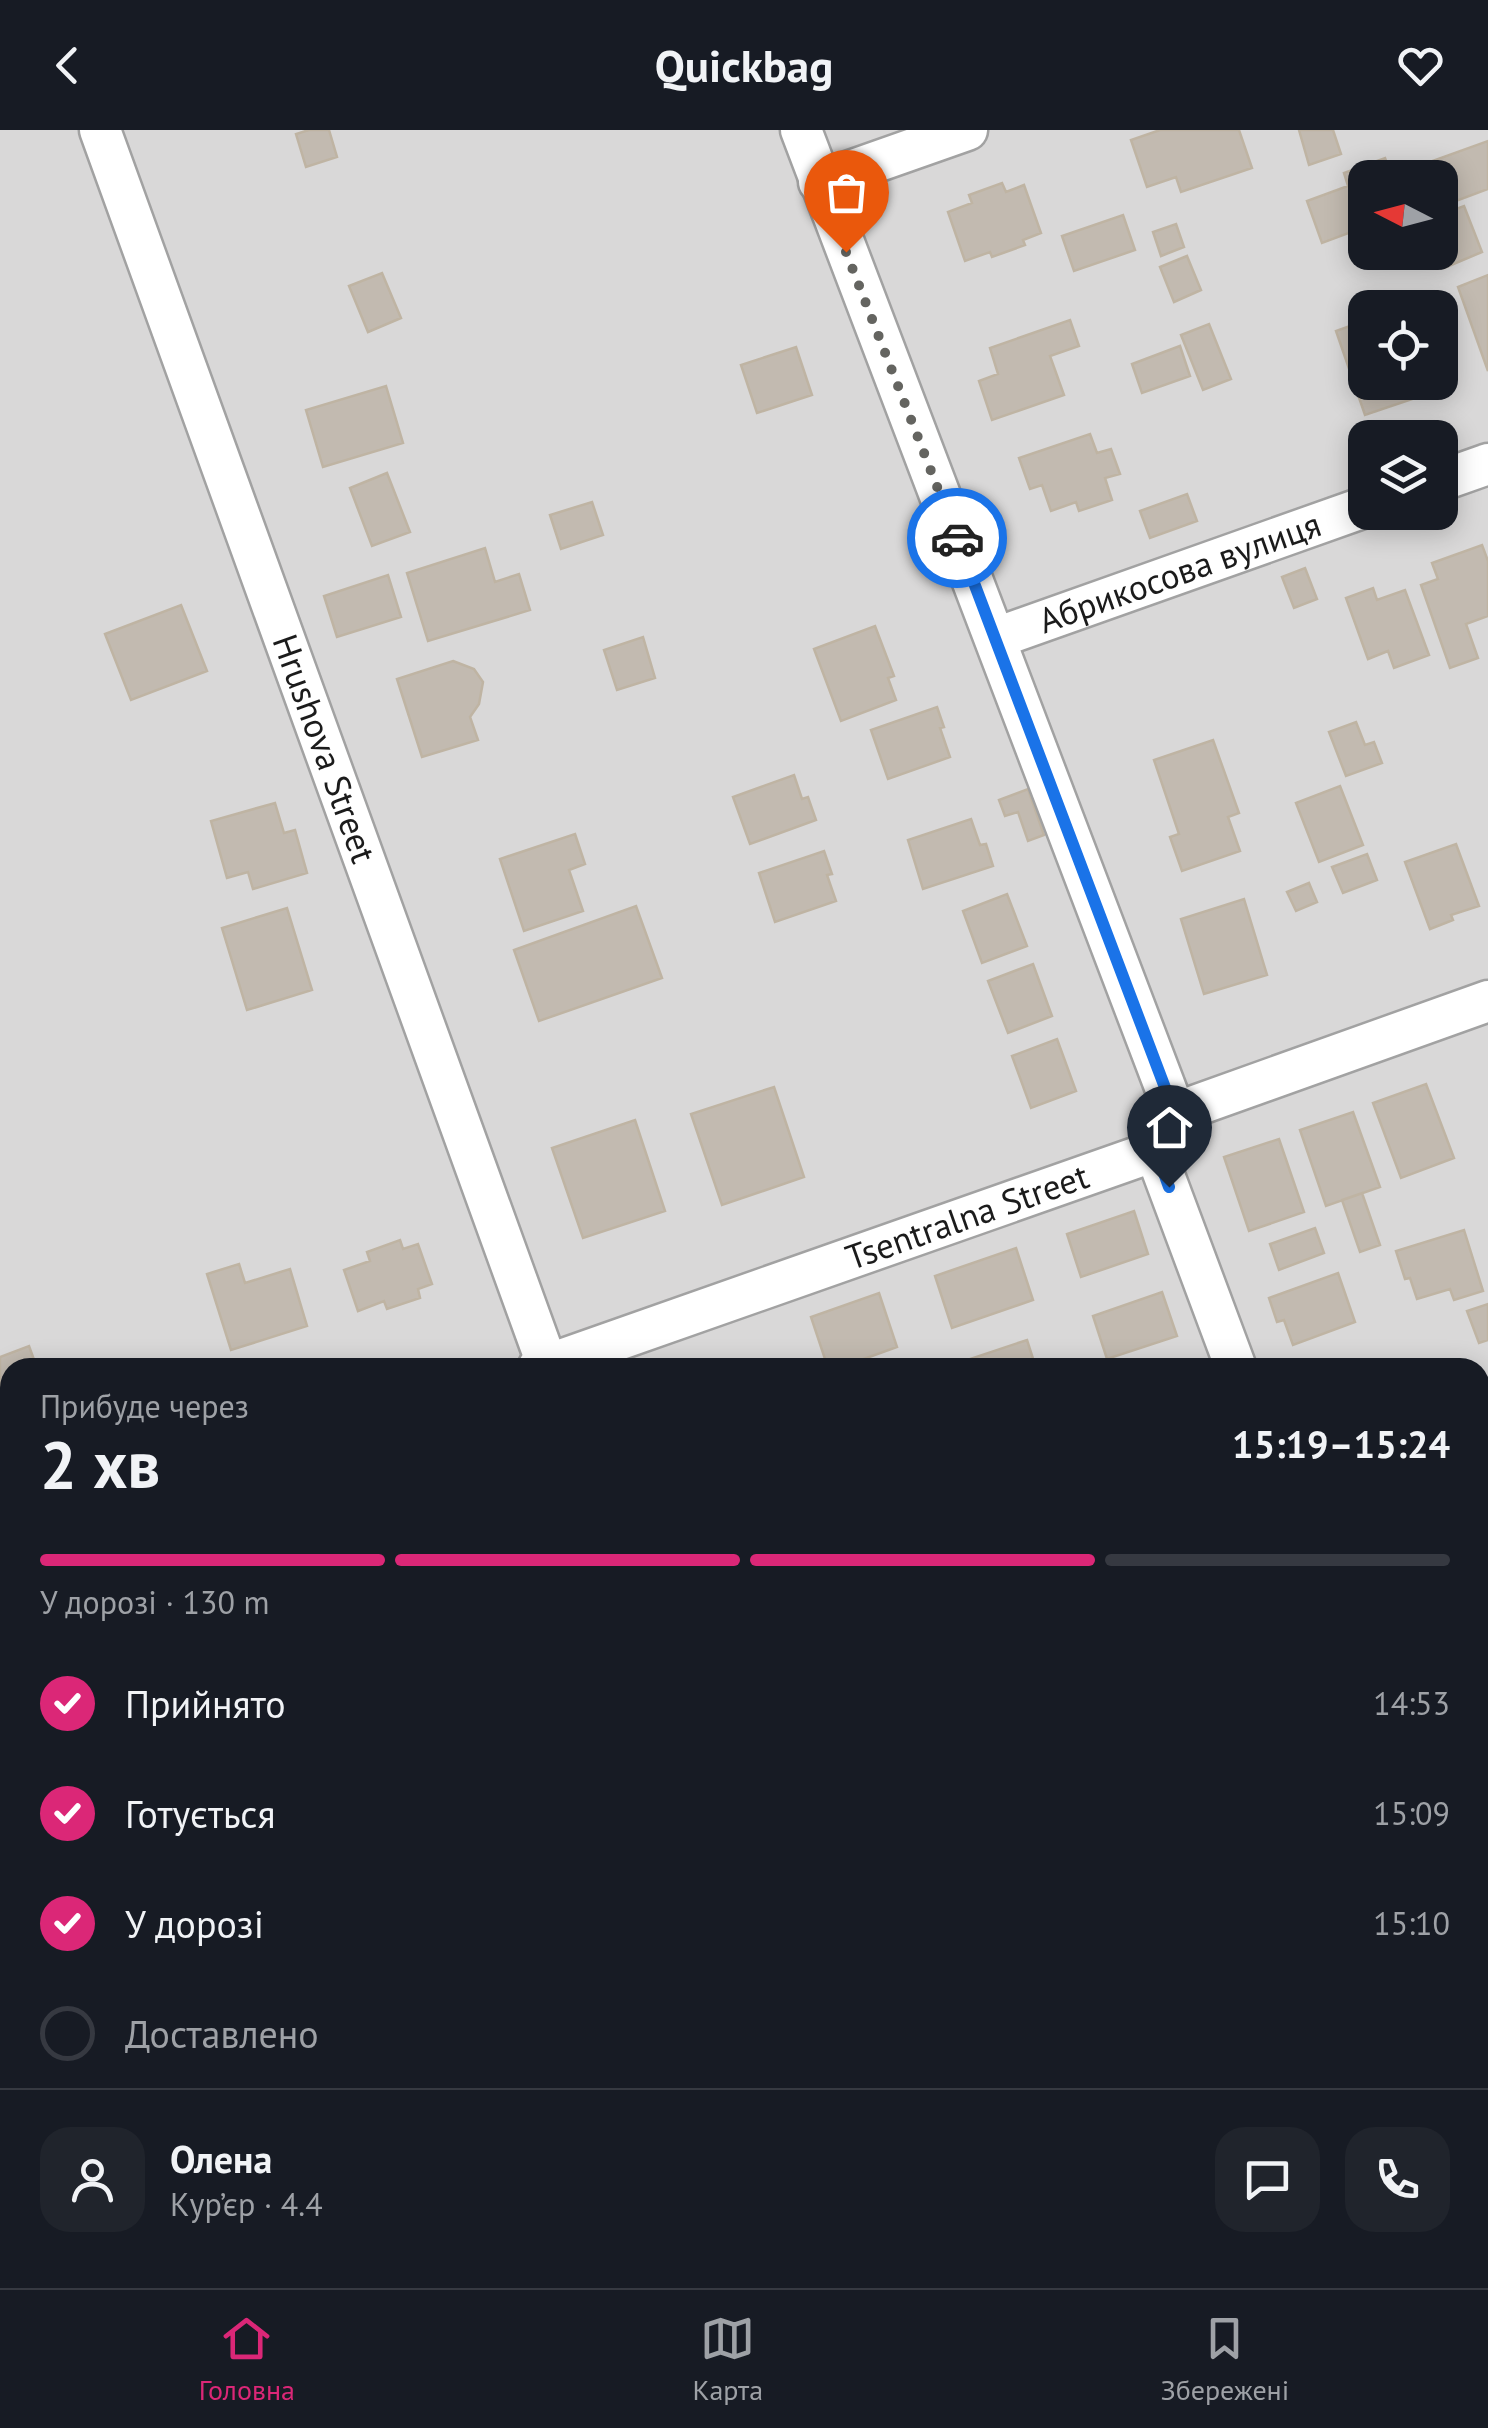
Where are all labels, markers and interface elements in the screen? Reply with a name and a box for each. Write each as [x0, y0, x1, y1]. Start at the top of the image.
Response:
text: Quickbag [655, 36, 833, 94]
icon: back [40, 38, 95, 93]
icon: heart [1393, 38, 1448, 93]
pin [804, 150, 889, 253]
north arrow [1348, 160, 1458, 270]
map controls [1348, 160, 1458, 530]
icon: bag [819, 165, 874, 220]
button: locate [1348, 290, 1458, 400]
button: layers [1348, 420, 1458, 530]
courier [907, 488, 1007, 588]
street label: Абрикосова вулиця [1032, 501, 1327, 643]
icon: car [930, 511, 985, 566]
street label: Hrushova Street [263, 628, 388, 869]
pin [1127, 1085, 1212, 1188]
icon: home [1142, 1100, 1197, 1155]
street label: Tsentralna Street [839, 1152, 1095, 1280]
text: Прибуде через [40, 1385, 249, 1427]
text: 15:19–15:24 [1232, 1419, 1450, 1468]
text: 2 хв [40, 1422, 160, 1506]
text: У дорозі · 130 m [40, 1581, 269, 1623]
icon: check [40, 1676, 95, 1731]
text: Прийнято [125, 1679, 286, 1728]
text: 14:53 [1373, 1682, 1450, 1724]
icon: check [40, 1786, 95, 1841]
text: Готується [125, 1789, 275, 1838]
text: 15:09 [1373, 1792, 1450, 1834]
icon: check [40, 1896, 95, 1951]
text: У дорозі [125, 1899, 264, 1948]
text: 15:10 [1373, 1902, 1450, 1944]
text: Доставлено [125, 2009, 319, 2058]
button: person [40, 2127, 145, 2232]
button: chat [1215, 2127, 1320, 2232]
button: phone [1345, 2127, 1450, 2232]
text: Олена [170, 2134, 272, 2183]
text: Кур’єр · 4.4 [170, 2183, 323, 2225]
tab: Головна [199, 2311, 295, 2408]
tab: Карта [692, 2311, 763, 2408]
tab: Збережені [1161, 2311, 1289, 2408]

